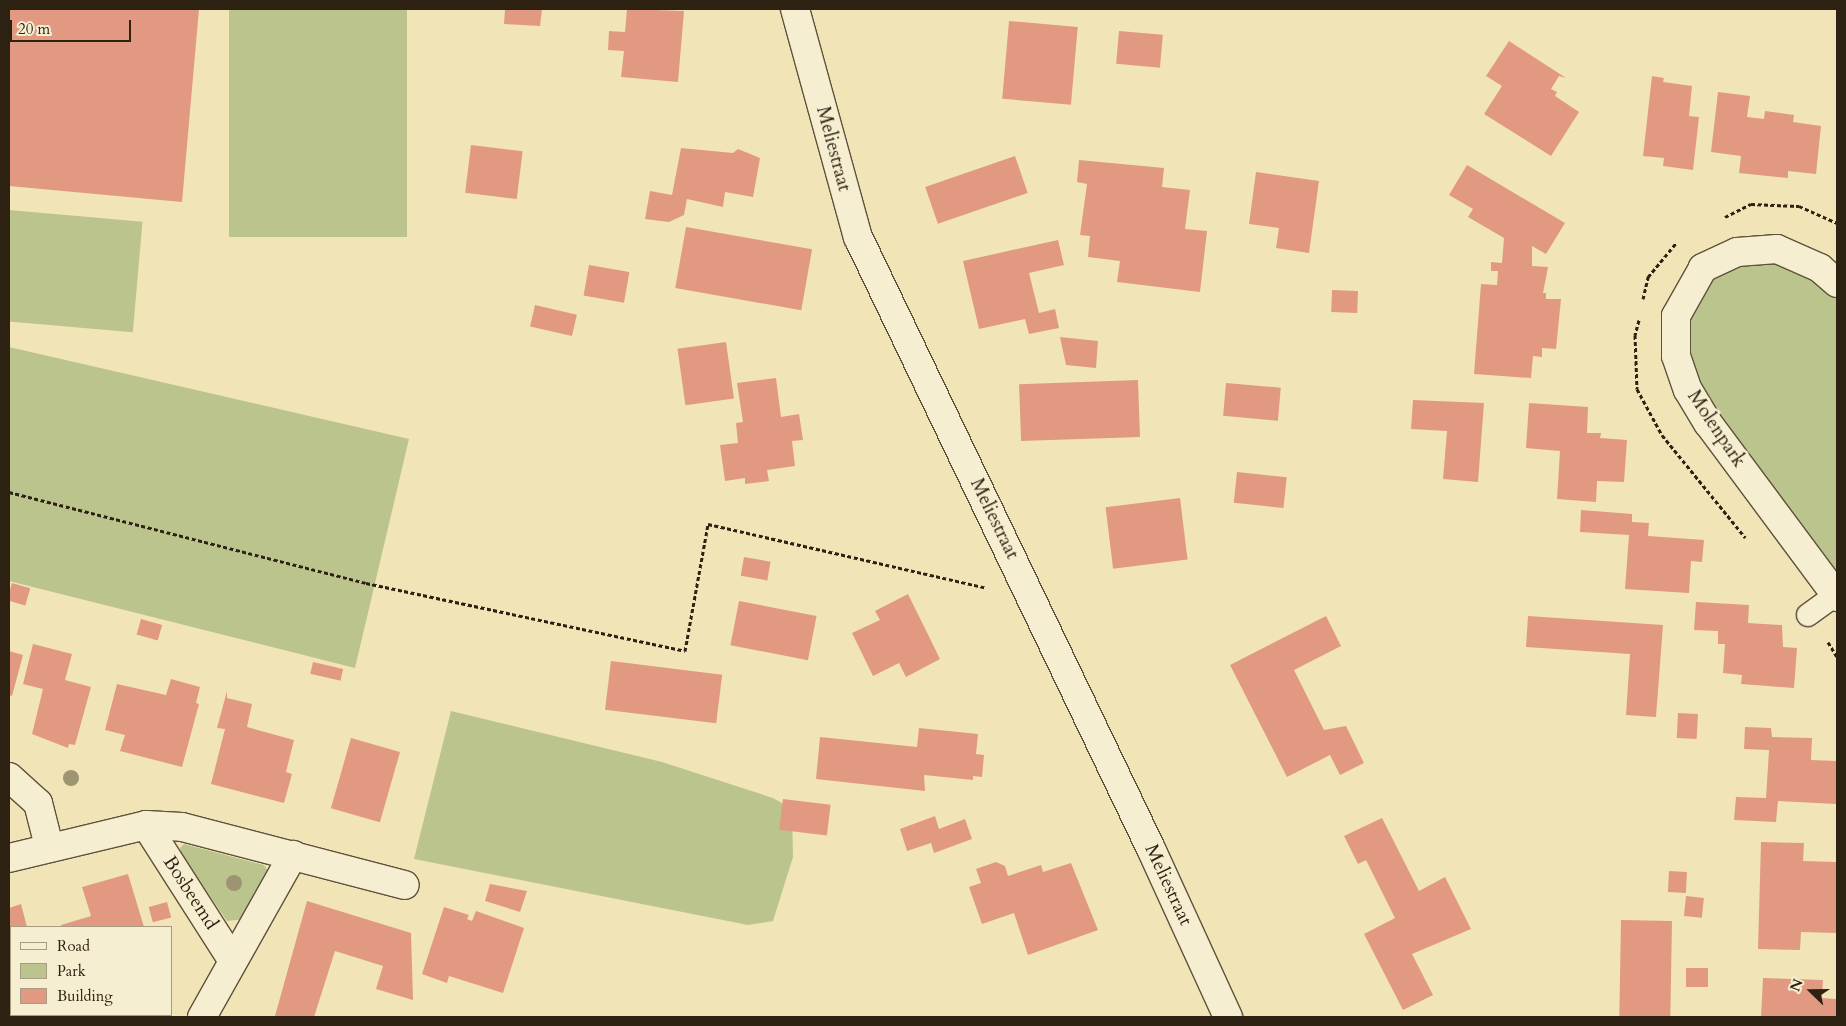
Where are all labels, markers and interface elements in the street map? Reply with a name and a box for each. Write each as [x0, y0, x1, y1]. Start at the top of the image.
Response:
scale bar [12, 10, 134, 42]
text: 20 m [18, 19, 50, 39]
street label: Meliestraat [811, 104, 855, 194]
street label: Molenpark [1682, 386, 1750, 472]
street label: Meliestraat [965, 475, 1023, 563]
street label: Meliestraat [1139, 841, 1197, 929]
street label: Bosbeemd [158, 852, 222, 934]
legend [10, 926, 172, 1016]
text: Road [57, 936, 90, 956]
text: Park [57, 961, 86, 981]
north arrow [1786, 966, 1836, 1016]
text: N [1786, 976, 1808, 994]
text: Building [57, 986, 113, 1006]

